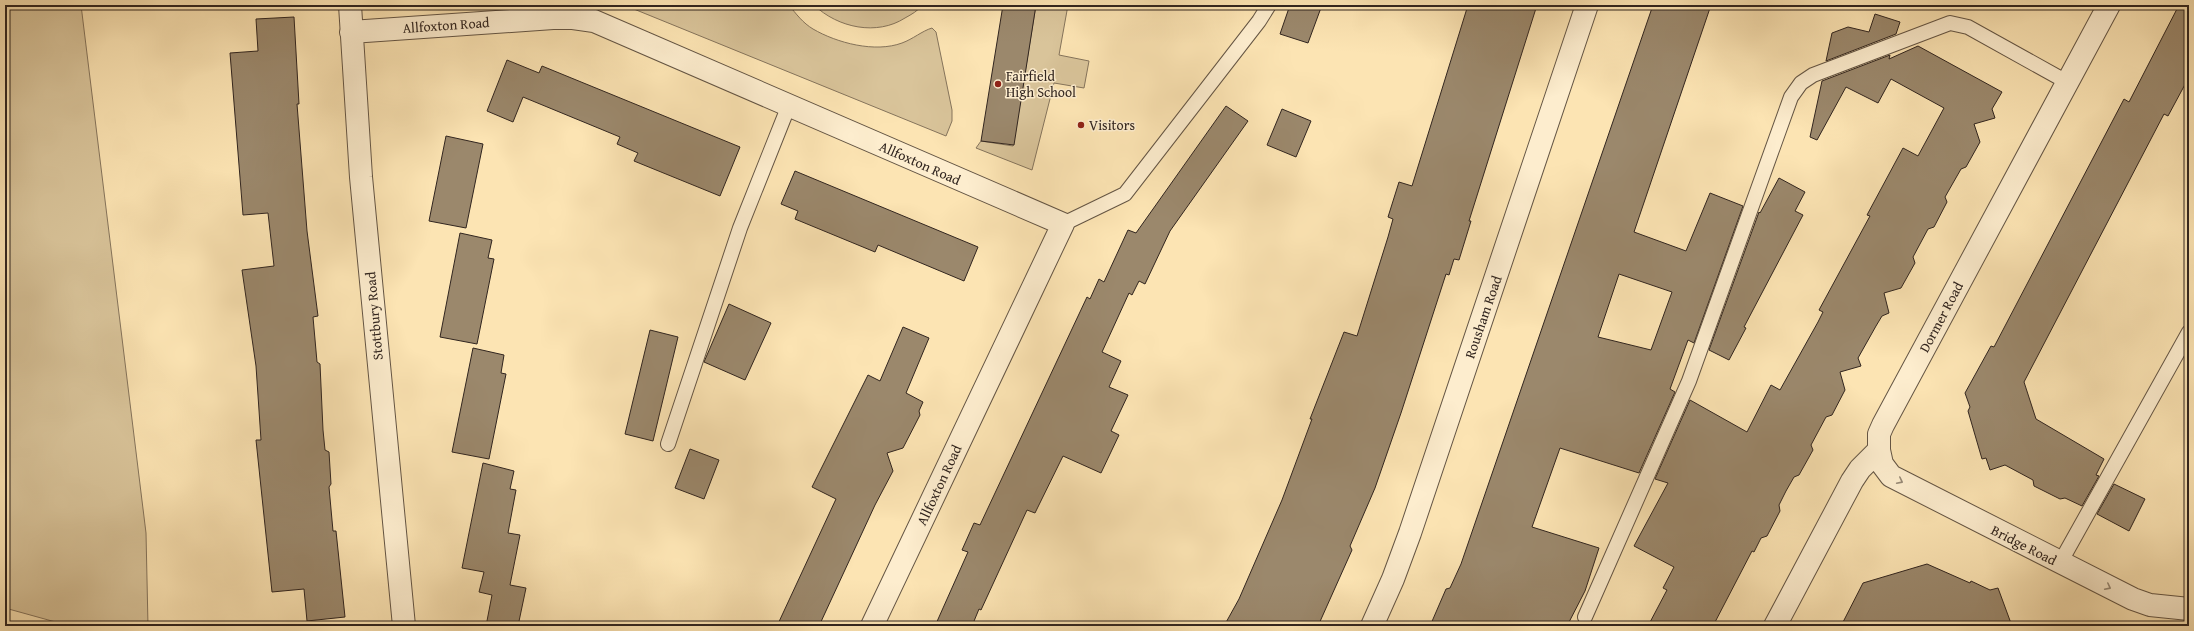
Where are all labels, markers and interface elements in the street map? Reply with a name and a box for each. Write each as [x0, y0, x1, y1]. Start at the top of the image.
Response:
street label: Allfoxton Road [402, 12, 491, 38]
place label: Fairfield High School [1006, 66, 1076, 102]
marker: Fairfield High School [993, 79, 1003, 89]
place label: Visitors [1089, 115, 1135, 135]
marker: Visitors [1076, 120, 1086, 130]
street label: Allfoxton Road [876, 136, 964, 190]
street label: Stottbury Road [360, 270, 388, 361]
street label: Rousham Road [1459, 272, 1507, 361]
street label: Dormer Road [1914, 278, 1968, 356]
street label: Allfoxton Road [912, 441, 967, 529]
one-way arrow [1895, 476, 1903, 483]
street label: Bridge Road [1988, 520, 2061, 570]
one-way arrow [2104, 583, 2112, 590]

